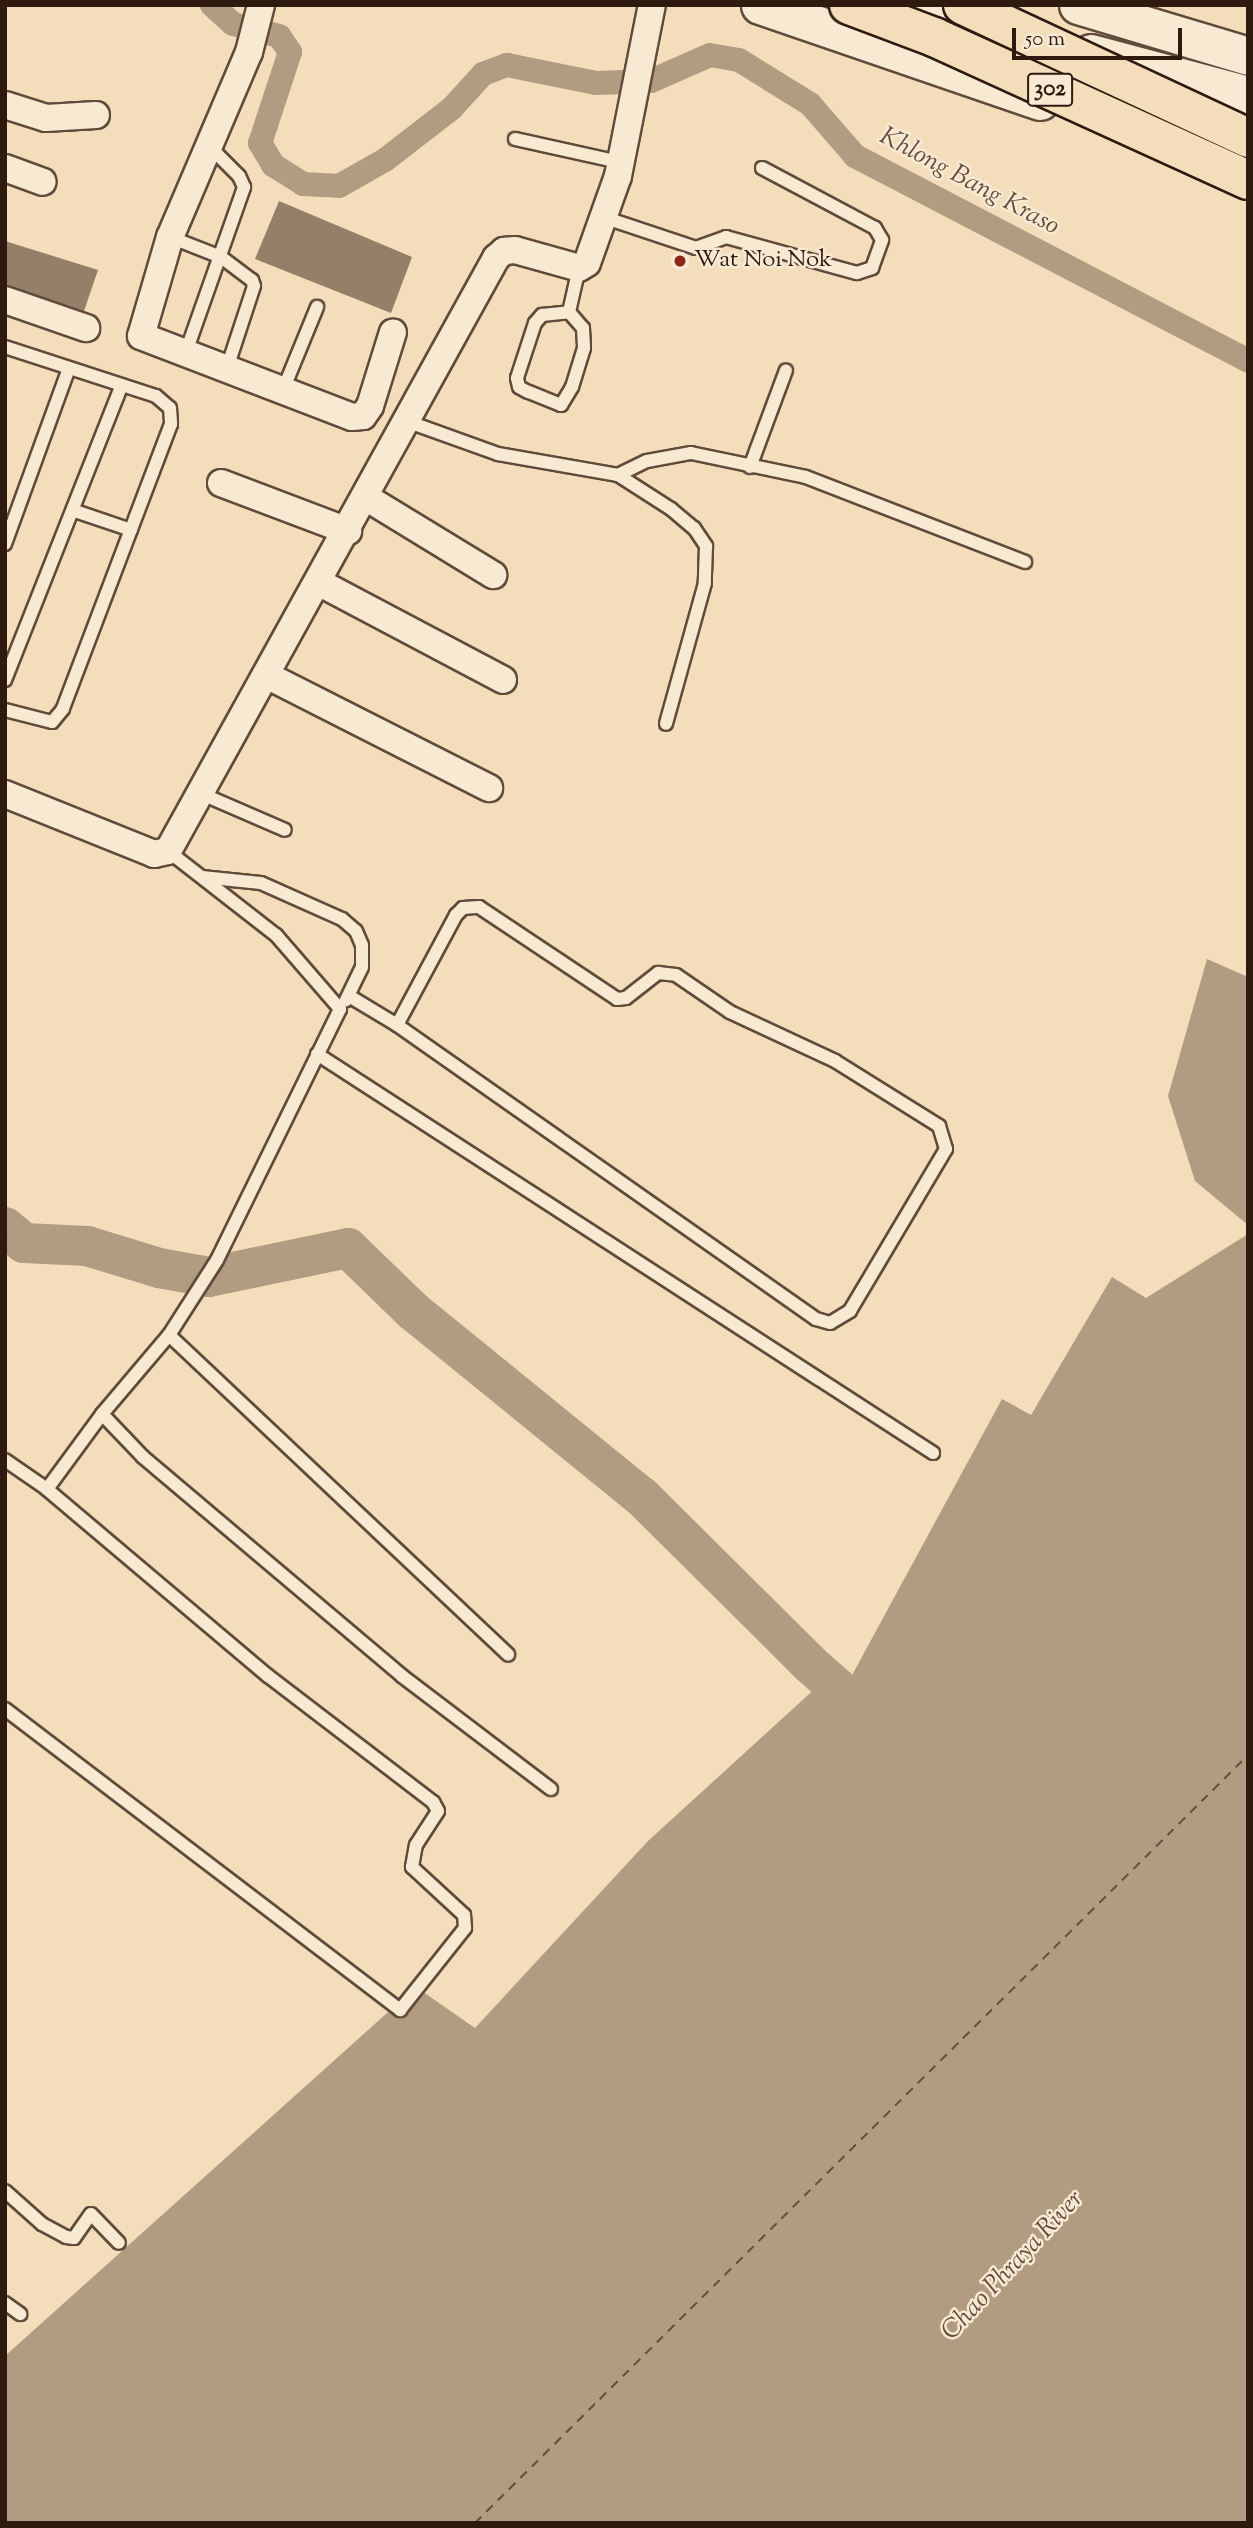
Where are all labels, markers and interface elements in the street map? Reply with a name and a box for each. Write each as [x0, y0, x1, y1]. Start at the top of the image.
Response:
scale bar [1015, 14, 1185, 58]
text: 50 m [1025, 25, 1065, 55]
road number: 302 [1026, 71, 1074, 110]
water label: Khlong Bang Kraso [874, 121, 1064, 243]
place label: Wat Noi Nok [694, 247, 832, 275]
marker: Wat Noi Nok [672, 253, 688, 269]
water label: Chao Phraya River [936, 2185, 1090, 2347]

